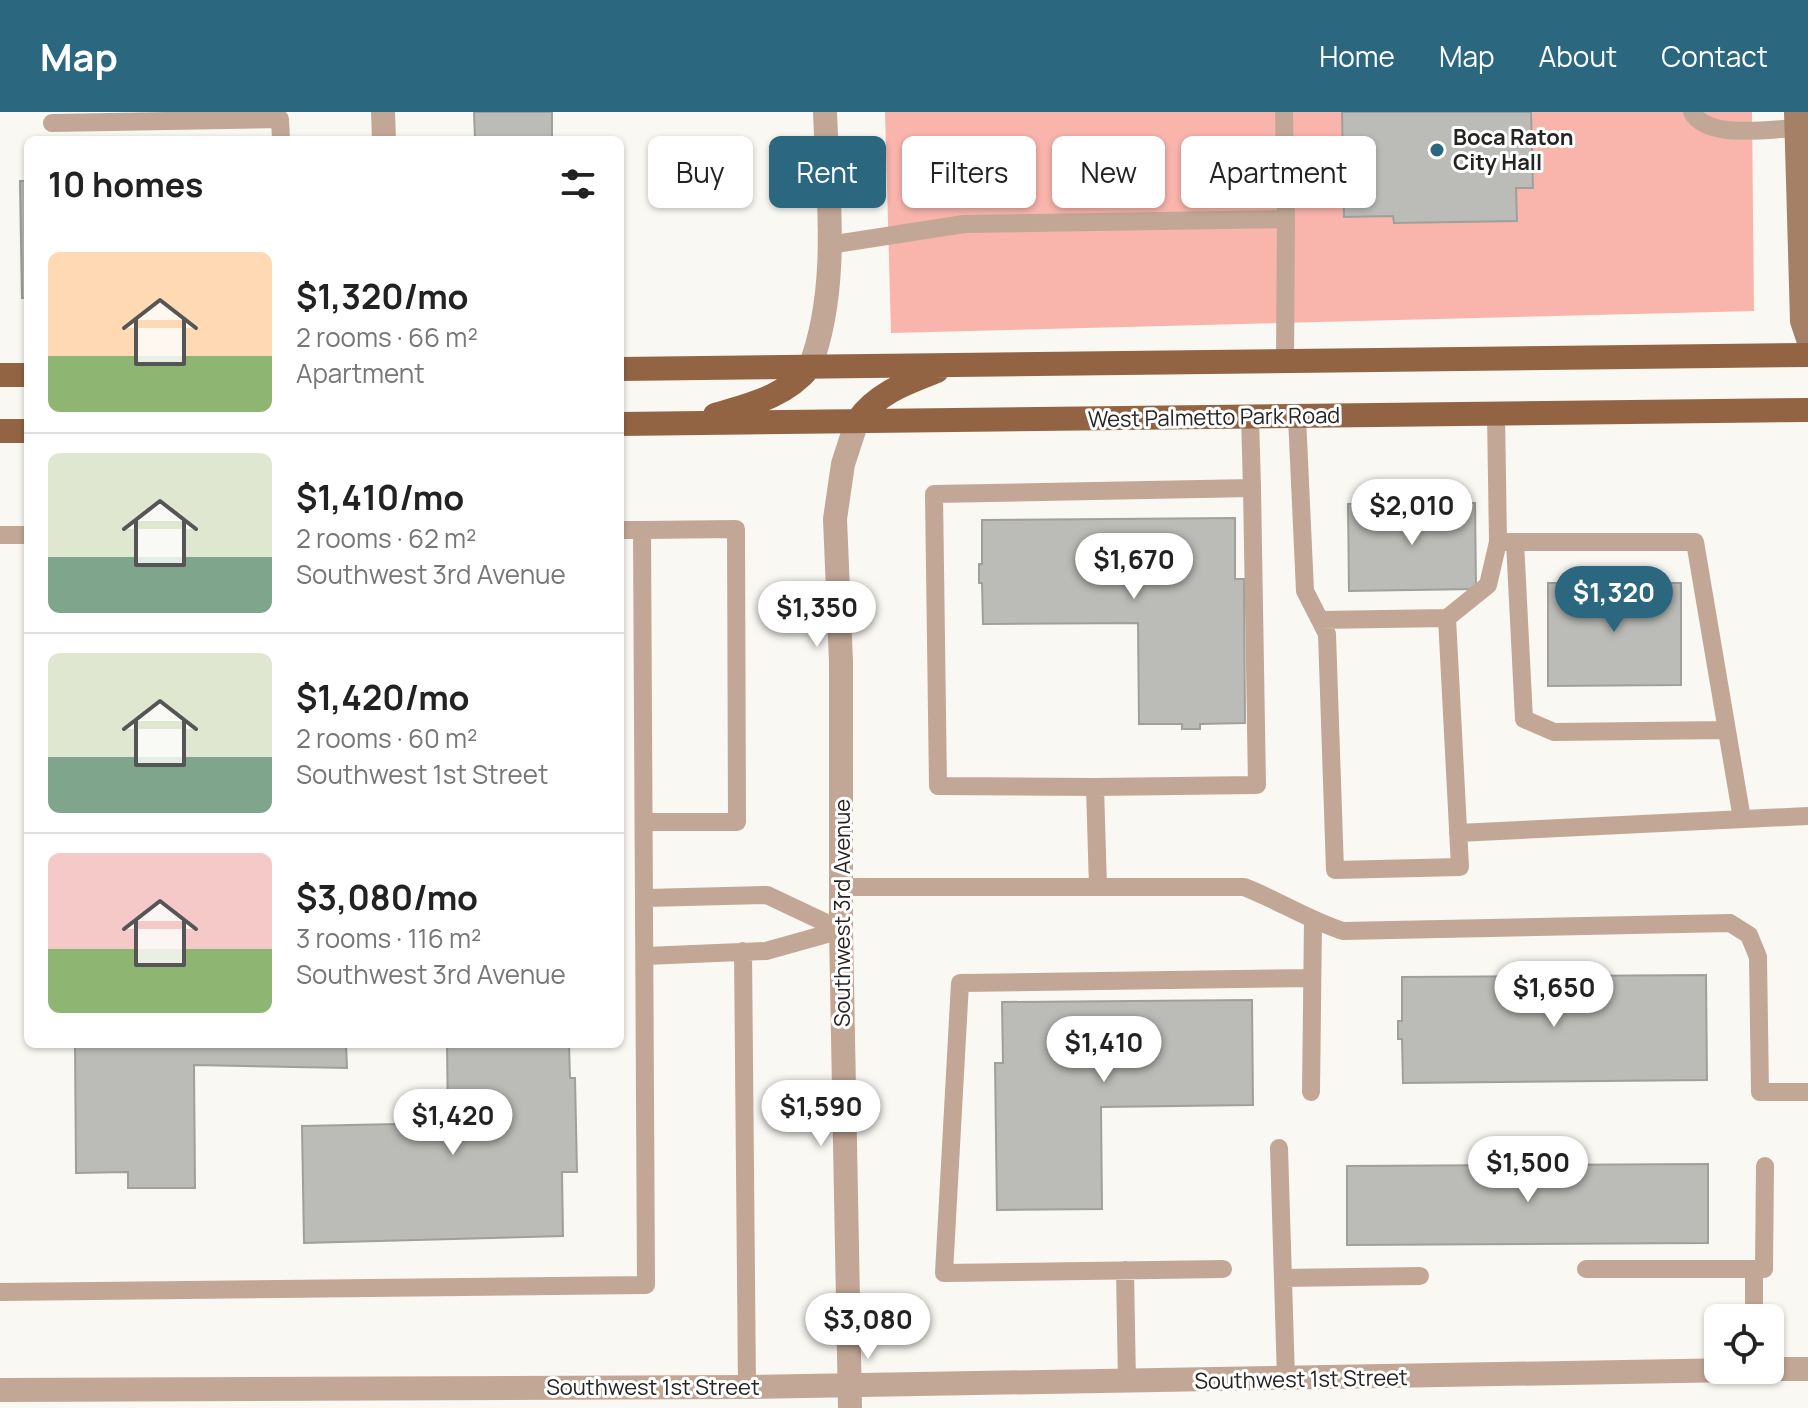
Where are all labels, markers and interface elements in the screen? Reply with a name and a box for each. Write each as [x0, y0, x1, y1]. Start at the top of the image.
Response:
text: Map [40, 30, 118, 82]
text: Home [1319, 37, 1395, 75]
text: Map [1439, 37, 1495, 75]
text: About [1539, 37, 1617, 75]
text: Contact [1661, 37, 1768, 75]
place label: Boca Raton City Hall [1453, 122, 1574, 177]
chip: Buy [648, 136, 753, 208]
chip: Rent [769, 136, 886, 208]
chip: Filters [902, 136, 1036, 208]
chip: New [1052, 136, 1165, 208]
chip: Apartment [1181, 136, 1376, 208]
marker: Boca Raton City Hall [1428, 141, 1446, 159]
text: 10 homes [48, 161, 204, 207]
icon: filters [556, 162, 600, 206]
text: $1,320/mo [296, 273, 469, 319]
icon: home [112, 284, 208, 380]
text: 2 rooms · 66 m² [296, 319, 478, 355]
text: Apartment [296, 355, 425, 391]
street label: West Palmetto Park Road [1087, 400, 1341, 434]
text: $1,410/mo [296, 474, 464, 520]
pin: $2,010 [1347, 479, 1477, 547]
icon: home [112, 485, 208, 581]
text: $2,010 [1369, 487, 1455, 523]
text: 2 rooms · 62 m² [296, 520, 476, 556]
pin: $1,670 [1069, 533, 1199, 601]
text: $1,670 [1093, 541, 1175, 577]
text: Southwest 3rd Avenue [296, 556, 566, 592]
pin: $1,320 [1549, 566, 1679, 634]
text: $1,320 [1573, 574, 1655, 610]
pin: $1,350 [752, 581, 882, 649]
text: $1,350 [776, 589, 858, 625]
text: $1,420/mo [296, 674, 470, 720]
icon: home [112, 685, 208, 781]
text: 2 rooms · 60 m² [296, 720, 478, 756]
text: Southwest 1st Street [296, 756, 548, 792]
street label: Southwest 3rd Avenue [827, 799, 857, 1027]
text: $3,080/mo [296, 874, 478, 920]
icon: home [112, 885, 208, 981]
text: 3 rooms · 116 m² [296, 920, 482, 956]
text: Southwest 3rd Avenue [296, 956, 566, 992]
pin: $1,650 [1489, 961, 1619, 1029]
text: $1,650 [1512, 969, 1596, 1005]
pin: $1,410 [1039, 1016, 1169, 1084]
text: $1,410 [1065, 1024, 1143, 1060]
pin: $1,590 [756, 1080, 886, 1148]
text: $1,590 [779, 1088, 863, 1124]
pin: $1,420 [388, 1089, 518, 1157]
text: $1,420 [412, 1097, 494, 1133]
pin: $1,500 [1463, 1136, 1593, 1204]
text: $1,500 [1486, 1144, 1570, 1180]
pin: $3,080 [803, 1293, 933, 1361]
text: $3,080 [823, 1301, 913, 1337]
map controls [1704, 1304, 1784, 1384]
button: locate [1704, 1304, 1784, 1384]
street label: Southwest 1st Street [1194, 1362, 1408, 1396]
street label: Southwest 1st Street [546, 1372, 760, 1402]

